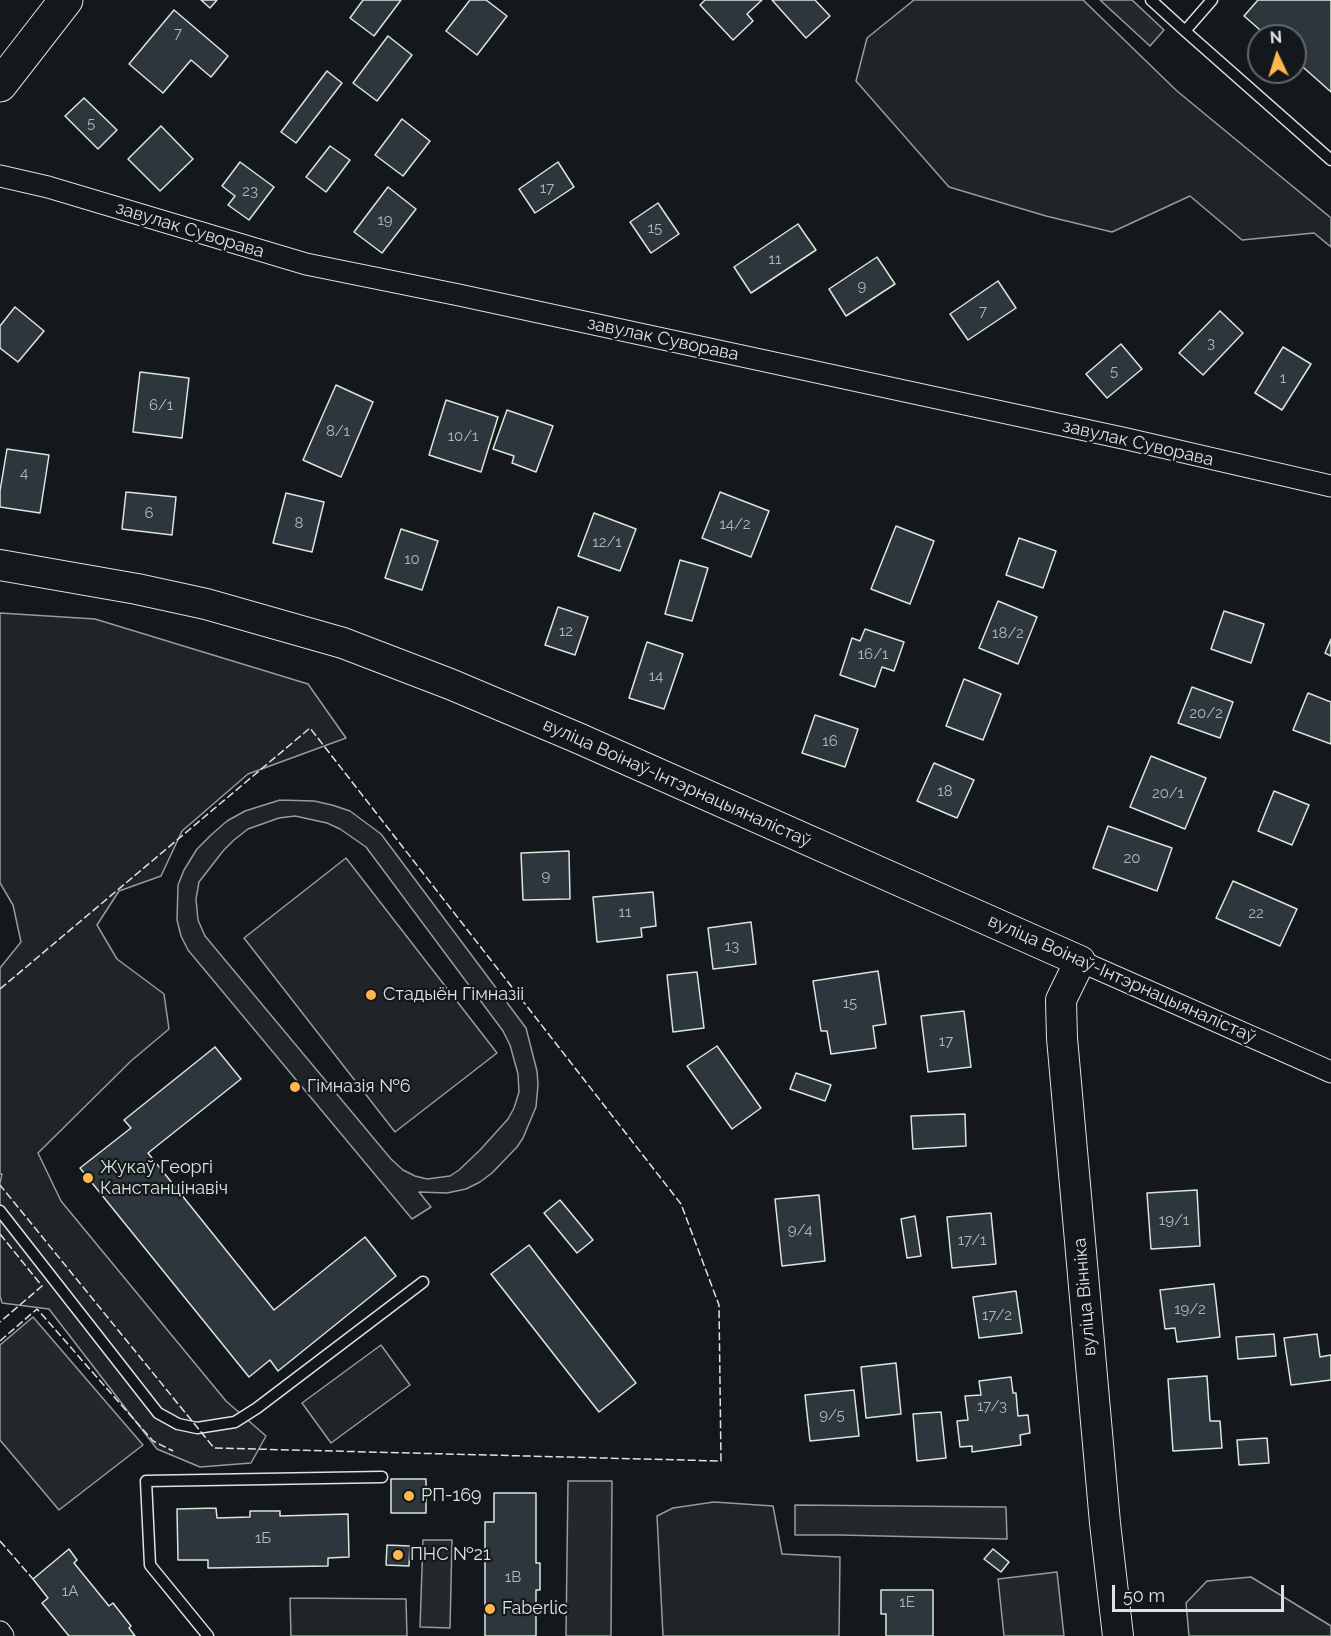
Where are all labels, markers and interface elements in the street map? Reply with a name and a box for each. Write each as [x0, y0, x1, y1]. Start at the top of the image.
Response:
house number: 7 [174, 24, 182, 42]
north arrow [1247, 24, 1307, 84]
text: N [1269, 28, 1283, 47]
house number: 5 [87, 114, 95, 132]
house number: 17 [540, 179, 554, 197]
house number: 23 [242, 182, 258, 200]
street label: завулак Суворава [113, 197, 267, 263]
house number: 19 [377, 211, 393, 229]
house number: 15 [648, 219, 662, 237]
house number: 11 [769, 250, 781, 268]
house number: 9 [858, 277, 866, 295]
house number: 7 [979, 302, 987, 320]
street label: завулак Суворава [585, 312, 741, 366]
house number: 3 [1207, 334, 1215, 352]
house number: 5 [1110, 362, 1118, 380]
house number: 1 [1280, 369, 1286, 387]
house number: 6/1 [149, 396, 173, 414]
street label: завулак Суворава [1060, 415, 1216, 471]
house number: 8/1 [326, 422, 350, 440]
house number: 10/1 [448, 427, 478, 445]
house number: 4 [20, 464, 28, 482]
house number: 6 [144, 504, 154, 522]
house number: 8 [295, 514, 303, 532]
house number: 14/2 [719, 515, 751, 533]
house number: 12/1 [592, 533, 622, 551]
house number: 10 [404, 550, 420, 568]
house number: 12 [559, 622, 573, 640]
house number: 18/2 [992, 624, 1024, 642]
house number: 16/1 [858, 645, 888, 663]
house number: 14 [649, 667, 663, 685]
house number: 20/2 [1189, 704, 1223, 722]
street label: вуліца Воінаў-Інтэрнацыяналістаў [540, 714, 814, 852]
house number: 16 [822, 732, 838, 750]
house number: 18 [937, 782, 953, 800]
house number: 20/1 [1152, 784, 1184, 802]
house number: 20 [1124, 849, 1140, 867]
house number: 9 [542, 867, 550, 885]
house number: 11 [619, 903, 631, 921]
house number: 22 [1248, 904, 1264, 922]
street label: вуліца Воінаў-Інтэрнацыяналістаў [985, 910, 1259, 1048]
house number: 13 [725, 937, 739, 955]
place label: Стадыён Гімназіі [383, 984, 524, 1006]
marker: Стадыён Гімназіі [364, 988, 378, 1002]
house number: 15 [843, 994, 857, 1012]
house number: 17 [939, 1032, 953, 1050]
place label: Гімназія №6 [307, 1076, 411, 1098]
marker: Гімназія №6 [288, 1080, 302, 1094]
place label: Жукаў Георгі Канстанцінавіч [100, 1157, 228, 1200]
marker: Жукаў Георгі Канстанцінавіч [81, 1171, 95, 1185]
house number: 19/1 [1159, 1211, 1189, 1229]
house number: 9/4 [788, 1221, 812, 1239]
house number: 17/1 [958, 1231, 986, 1249]
street label: вуліца Вінніка [1069, 1237, 1101, 1357]
house number: 19/2 [1174, 1300, 1206, 1318]
house number: 17/2 [982, 1306, 1012, 1324]
house number: 17/3 [977, 1397, 1007, 1415]
house number: 9/5 [819, 1406, 845, 1424]
place label: РП-169 [421, 1485, 482, 1507]
marker: РП-169 [402, 1489, 416, 1503]
house number: 1Б [255, 1529, 271, 1547]
place label: ПНС №21 [410, 1544, 491, 1566]
marker: ПНС №21 [391, 1548, 405, 1562]
house number: 1В [505, 1568, 521, 1586]
scale bar [1115, 1573, 1288, 1611]
house number: 1А [62, 1582, 78, 1600]
text: 50 m [1123, 1585, 1165, 1606]
house number: 1Е [899, 1593, 915, 1611]
place label: Faberlic [502, 1598, 568, 1620]
marker: Faberlic [483, 1602, 497, 1616]

